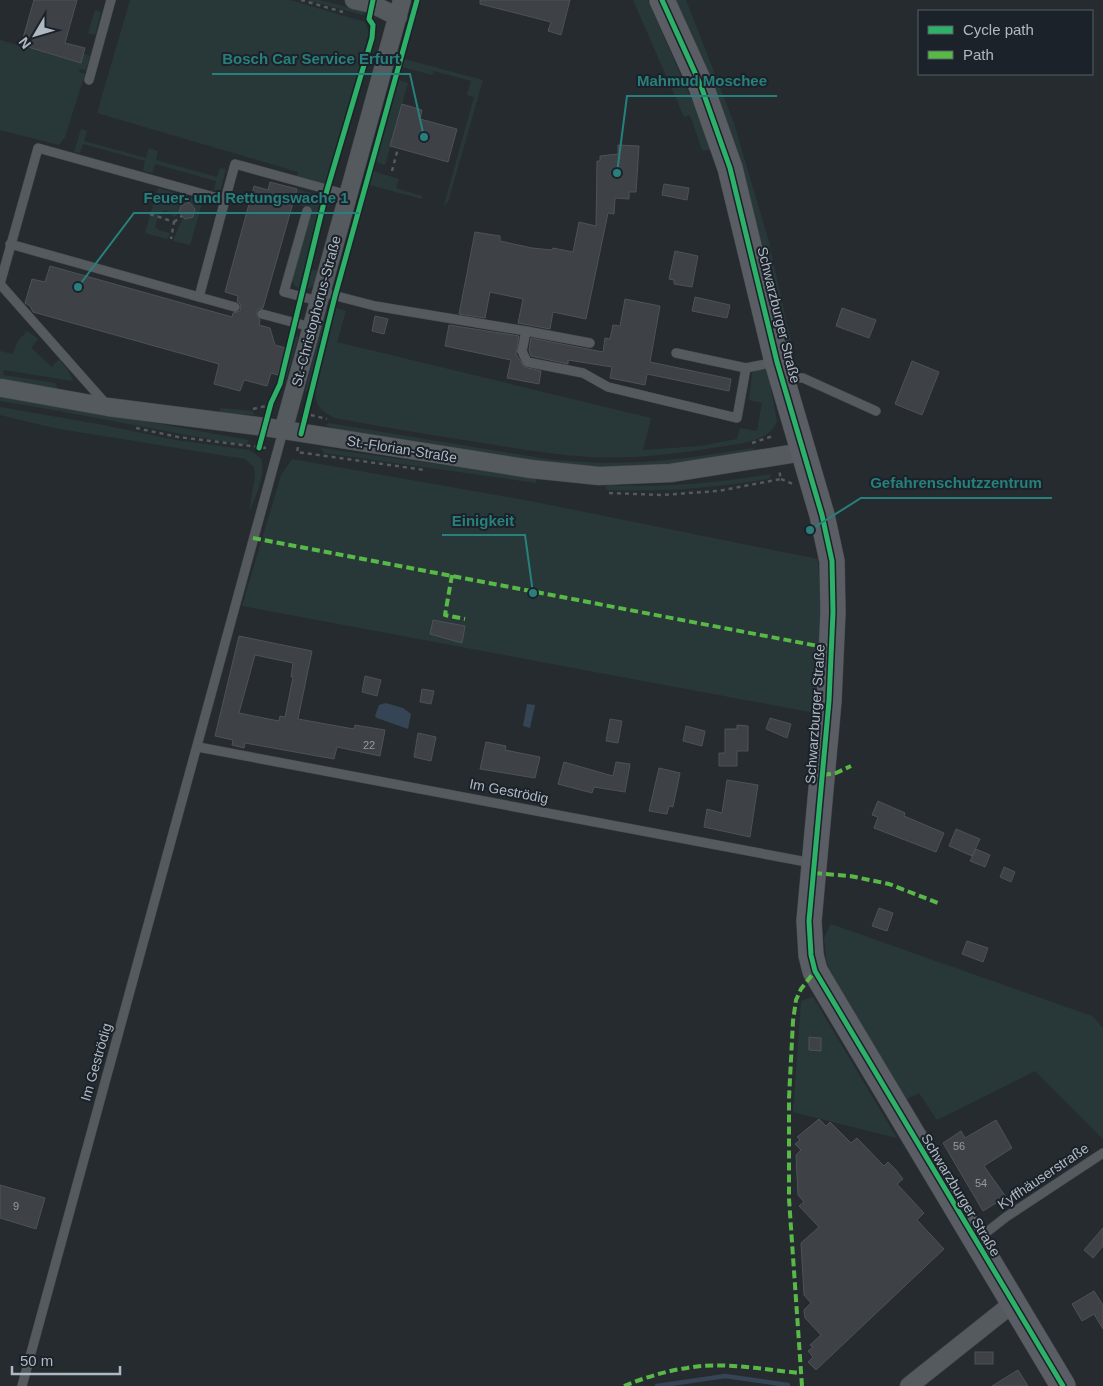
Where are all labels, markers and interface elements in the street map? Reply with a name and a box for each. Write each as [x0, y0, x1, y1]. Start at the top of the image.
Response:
north arrow [10, 10, 60, 60]
legend [918, 10, 1093, 75]
text: Cycle path [963, 21, 1034, 38]
text: N [15, 34, 34, 52]
callout: Bosch Car Service Erfurt [212, 44, 410, 74]
text: Path [963, 46, 994, 63]
text: Bosch Car Service Erfurt [222, 50, 400, 67]
callout: Mahmud Moschee [627, 66, 777, 96]
text: Mahmud Moschee [637, 72, 767, 89]
callout: Feuer- und Rettungswache 1 [134, 183, 359, 213]
text: Feuer- und Rettungswache 1 [143, 189, 349, 206]
street label: St.-Christophorus-Straße [288, 234, 344, 388]
street label: Schwarzburger Straße [754, 245, 804, 385]
street label: St.-Florian-Straße [346, 432, 458, 466]
callout: Gefahrenschutzzentrum [861, 468, 1052, 498]
text: Gefahrenschutzzentrum [870, 474, 1042, 491]
callout: Einigkeit [442, 505, 525, 535]
text: Einigkeit [452, 512, 514, 529]
street label: Schwarzburger Straße [802, 643, 828, 784]
house number: 22 [363, 739, 375, 751]
street label: Im Geströdig [468, 776, 550, 806]
street label: Im Geströdig [77, 1021, 115, 1103]
street label: Schwarzburger Straße [918, 1131, 1004, 1259]
house number: 56 [953, 1140, 965, 1152]
street label: Kyffhäuserstraße [994, 1140, 1092, 1212]
house number: 54 [975, 1177, 987, 1189]
house number: 9 [13, 1200, 19, 1212]
scale bar [12, 1344, 120, 1376]
text: 50 m [20, 1352, 53, 1369]

